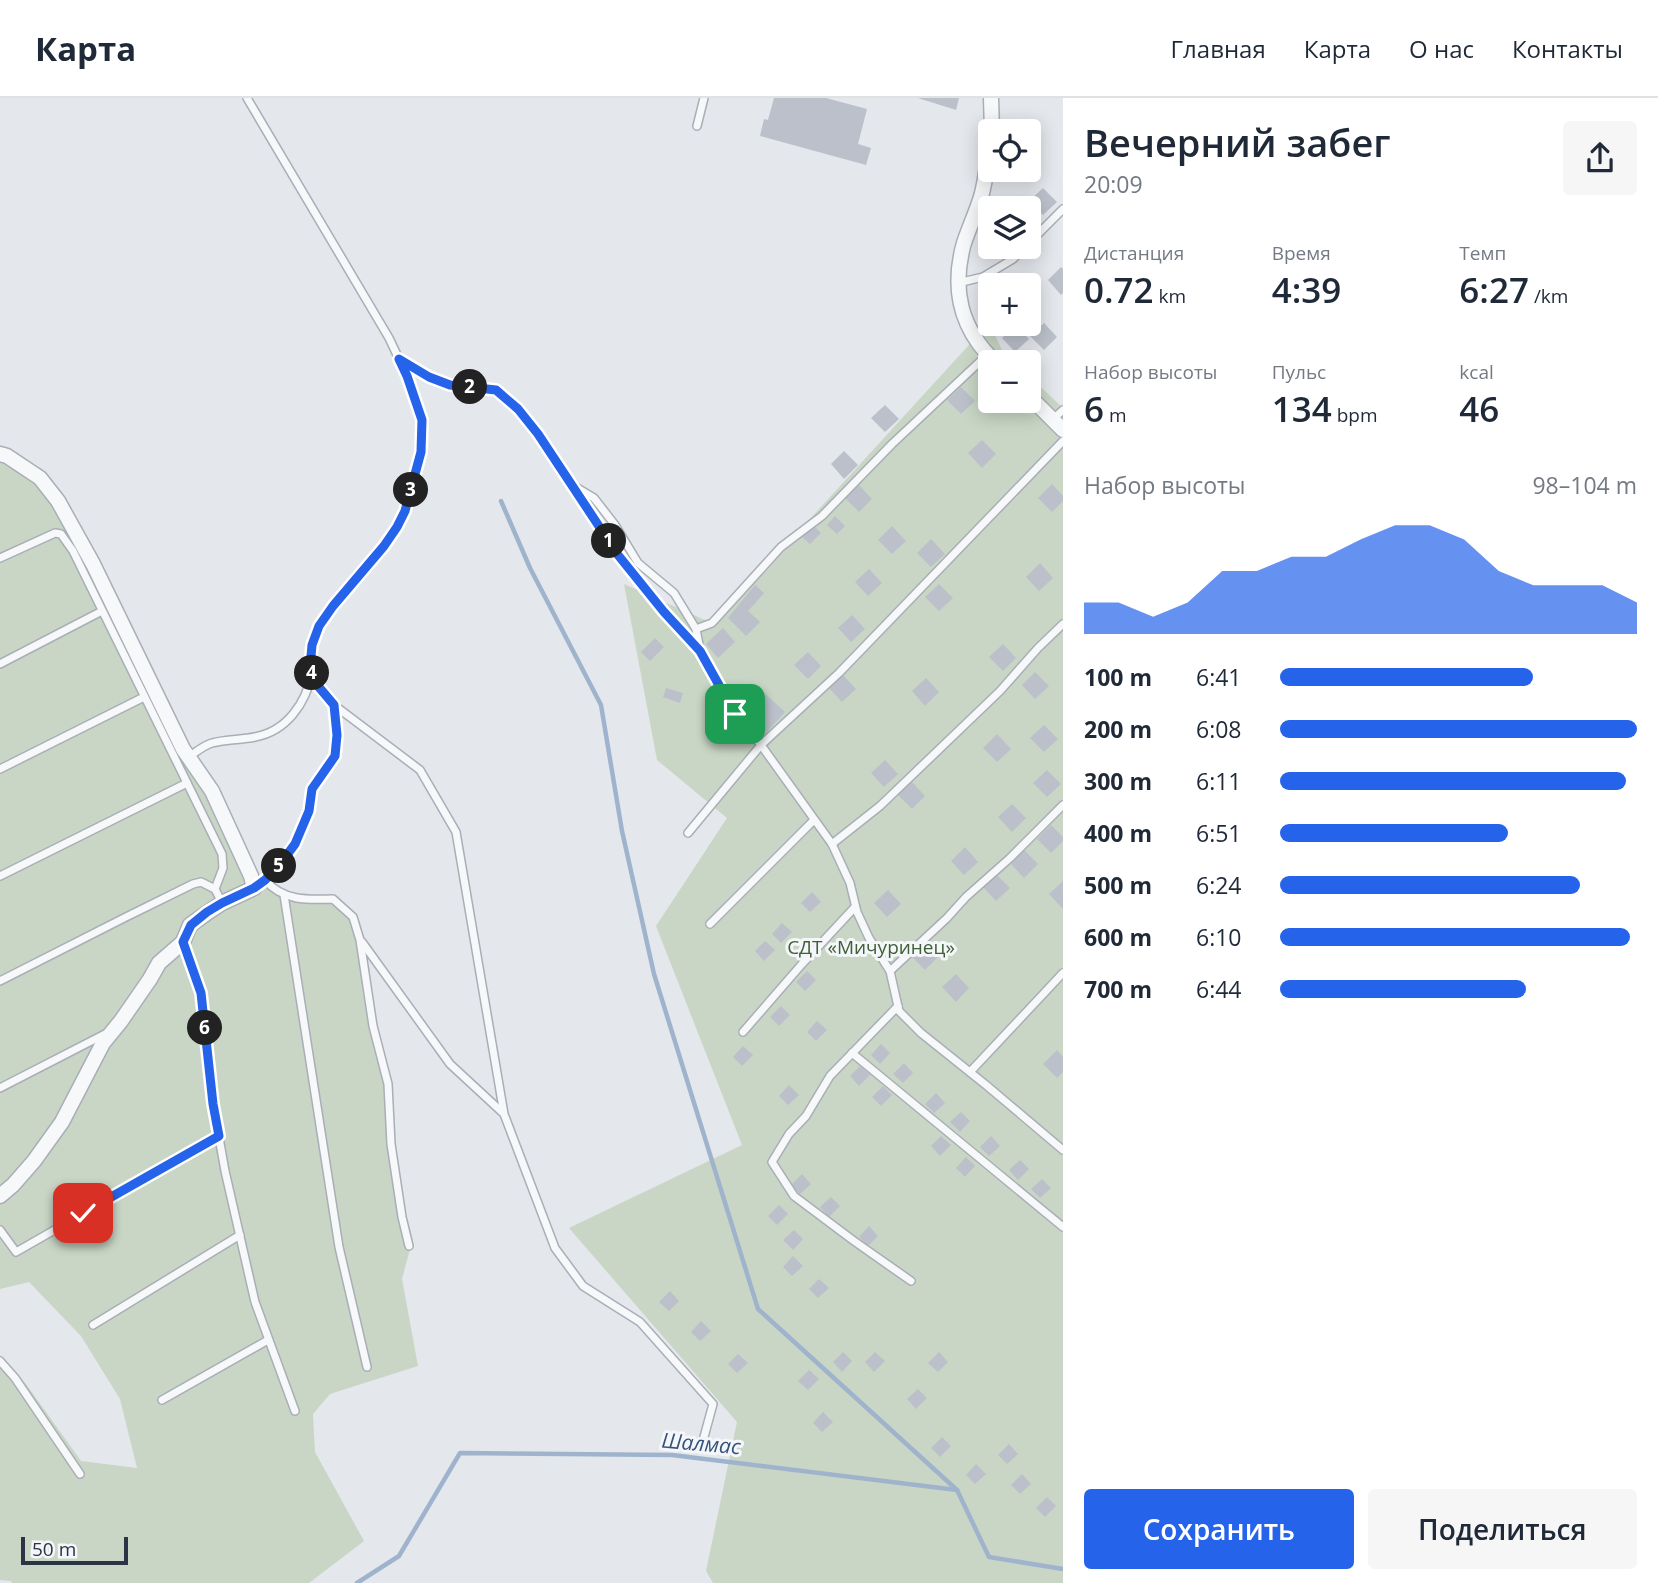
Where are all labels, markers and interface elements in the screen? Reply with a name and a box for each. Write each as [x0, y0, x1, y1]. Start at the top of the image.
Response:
text: Карта [35, 26, 136, 71]
text: Главная [1171, 32, 1266, 65]
text: Карта [1304, 32, 1371, 65]
text: О нас [1409, 32, 1474, 65]
text: Контакты [1512, 32, 1623, 65]
text: Вечерний забег [1084, 116, 1391, 168]
map controls [978, 119, 1041, 413]
button: locate [978, 119, 1041, 182]
button: share [1563, 121, 1637, 195]
text: 20:09 [1084, 168, 1143, 200]
button: layers [978, 196, 1041, 259]
text: Дистанция [1084, 240, 1184, 266]
text: Время [1272, 240, 1331, 266]
text: Темп [1459, 240, 1506, 266]
text: 0.72 [1084, 266, 1154, 313]
text: 4:39 [1272, 266, 1341, 313]
text: 6:27 [1459, 266, 1529, 313]
button: + [978, 273, 1041, 336]
text: km [1154, 283, 1186, 309]
text: /km [1529, 283, 1568, 309]
button: − [978, 350, 1041, 413]
text: Набор высоты [1084, 359, 1217, 385]
text: Пульс [1272, 359, 1326, 385]
text: kcal [1459, 359, 1494, 385]
pin: 2 [452, 370, 488, 404]
text: 2 [464, 373, 475, 399]
text: 6 [1084, 385, 1104, 432]
text: 134 [1272, 385, 1332, 432]
text: 46 [1459, 385, 1499, 432]
text: m [1104, 402, 1127, 428]
text: bpm [1332, 402, 1377, 428]
text: Набор высоты [1084, 469, 1246, 501]
text: 98–104 m [1532, 469, 1637, 501]
pin: 3 [394, 472, 428, 508]
text: 3 [405, 476, 416, 502]
pin: 1 [592, 524, 626, 558]
text: 1 [603, 527, 614, 553]
pin: 4 [294, 656, 330, 690]
text: 4 [306, 659, 317, 685]
text: 100 m [1084, 661, 1152, 693]
text: 6:41 [1196, 661, 1242, 693]
pin [705, 684, 765, 744]
icon: arrive [716, 695, 754, 733]
text: 200 m [1084, 713, 1152, 745]
text: 6:08 [1196, 713, 1242, 745]
text: 300 m [1084, 765, 1152, 797]
text: 6:11 [1196, 765, 1242, 797]
text: 400 m [1084, 817, 1152, 849]
text: 6:51 [1196, 817, 1242, 849]
pin: 5 [262, 848, 296, 884]
text: 5 [273, 852, 284, 878]
text: 500 m [1084, 869, 1152, 901]
text: 6:24 [1196, 869, 1242, 901]
text: 600 m [1084, 921, 1152, 953]
text: 6:10 [1196, 921, 1242, 953]
park label: СДТ «Мичуринец» [787, 934, 955, 960]
text: 700 m [1084, 973, 1152, 1005]
text: 6:44 [1196, 973, 1242, 1005]
pin: 6 [188, 1010, 222, 1046]
text: 6 [199, 1014, 210, 1040]
pin [53, 1183, 113, 1243]
icon: check [64, 1194, 102, 1232]
water label: Шалмас [660, 1426, 742, 1460]
button: Сохранить [1084, 1489, 1354, 1569]
button: Поделиться [1368, 1489, 1637, 1569]
scale bar [21, 1534, 128, 1566]
text: 50 m [32, 1536, 76, 1562]

